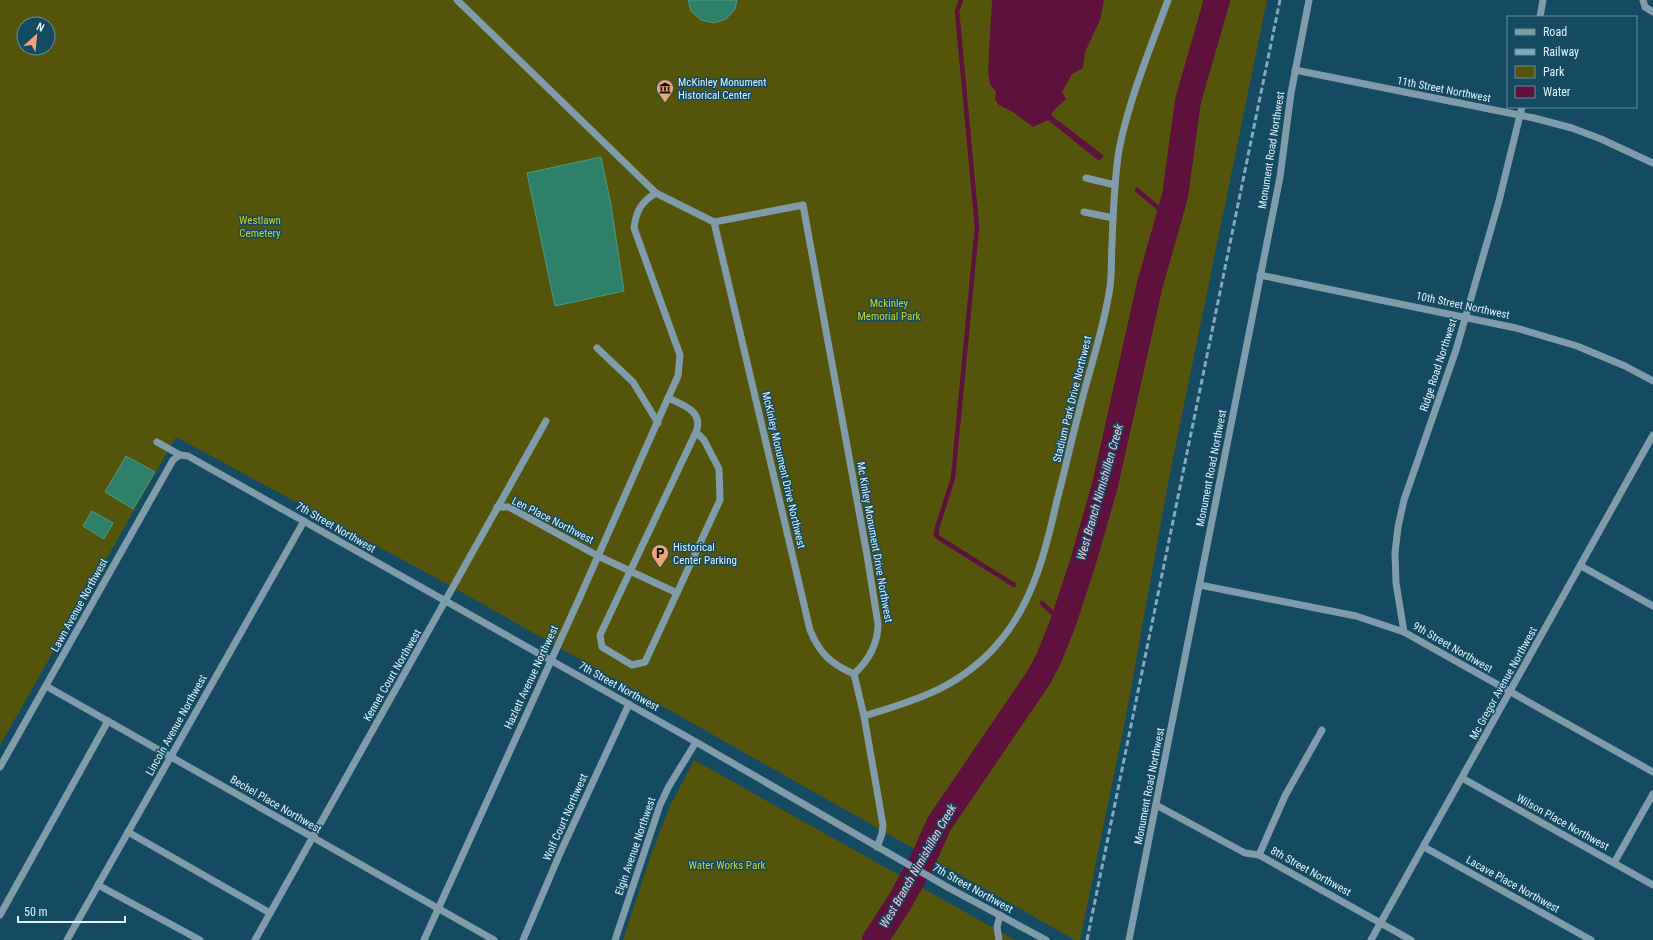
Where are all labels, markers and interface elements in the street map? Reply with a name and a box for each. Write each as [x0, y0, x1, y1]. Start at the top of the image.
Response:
north arrow [16, 16, 56, 56]
legend [1507, 16, 1637, 108]
text: N [34, 20, 46, 35]
text: Road [1543, 25, 1567, 39]
text: Railway [1543, 45, 1579, 59]
text: Park [1543, 65, 1565, 79]
street label: 11th Street Northwest [1396, 74, 1492, 105]
place label: McKinley Monument Historical Center [678, 76, 766, 102]
museum icon: McKinley Monument Historical Center [655, 78, 675, 103]
text: Water [1543, 85, 1571, 99]
street label: Monument Road Northwest [1256, 90, 1287, 210]
park label: Westlawn Cemetery [239, 214, 281, 240]
street label: 10th Street Northwest [1415, 289, 1511, 322]
park label: Mckinley Memorial Park [857, 297, 921, 323]
street label: Ridge Road Northwest [1417, 317, 1460, 413]
street label: Stadium Park Drive Northwest [1050, 334, 1095, 464]
street label: McKinley Monument Drive Northwest [759, 390, 808, 550]
street label: Monument Road Northwest [1194, 409, 1229, 528]
water label: West Branch Nimishillen Creek [1074, 422, 1126, 561]
street label: Mc Kinley Monument Drive Northwest [854, 461, 895, 624]
street label: Len Place Northwest [510, 494, 596, 547]
street label: 7th Street Northwest [294, 499, 378, 556]
place label: Historical Center Parking [673, 541, 737, 567]
parking icon: Historical Center Parking [650, 543, 670, 568]
street label: Lawn Avenue Northwest [48, 556, 111, 654]
street label: 9th Street Northwest [1411, 619, 1495, 676]
street label: Hazlett Avenue Northwest [502, 623, 561, 731]
street label: Mc Gregor Avenue Northwest [1467, 625, 1540, 742]
street label: Kennet Court Northwest [361, 627, 424, 724]
street label: 7th Street Northwest [576, 659, 661, 714]
street label: Lincoln Avenue Northwest [143, 673, 210, 778]
street label: Monument Road Northwest [1132, 727, 1167, 846]
street label: Wolf Court Northwest [540, 772, 590, 863]
street label: Bechel Place Northwest [228, 773, 324, 836]
street label: Wilson Place Northwest [1514, 792, 1611, 853]
street label: Elgin Avenue Northwest [613, 795, 658, 897]
water label: West Branch Nimishillen Creek [877, 801, 960, 930]
street label: 8th Street Northwest [1268, 844, 1353, 899]
street label: Lacave Place Northwest [1464, 853, 1562, 916]
park label: Water Works Park [689, 859, 766, 872]
street label: 7th Street Northwest [930, 861, 1015, 916]
scale bar [18, 898, 125, 924]
text: 50 m [24, 905, 48, 919]

